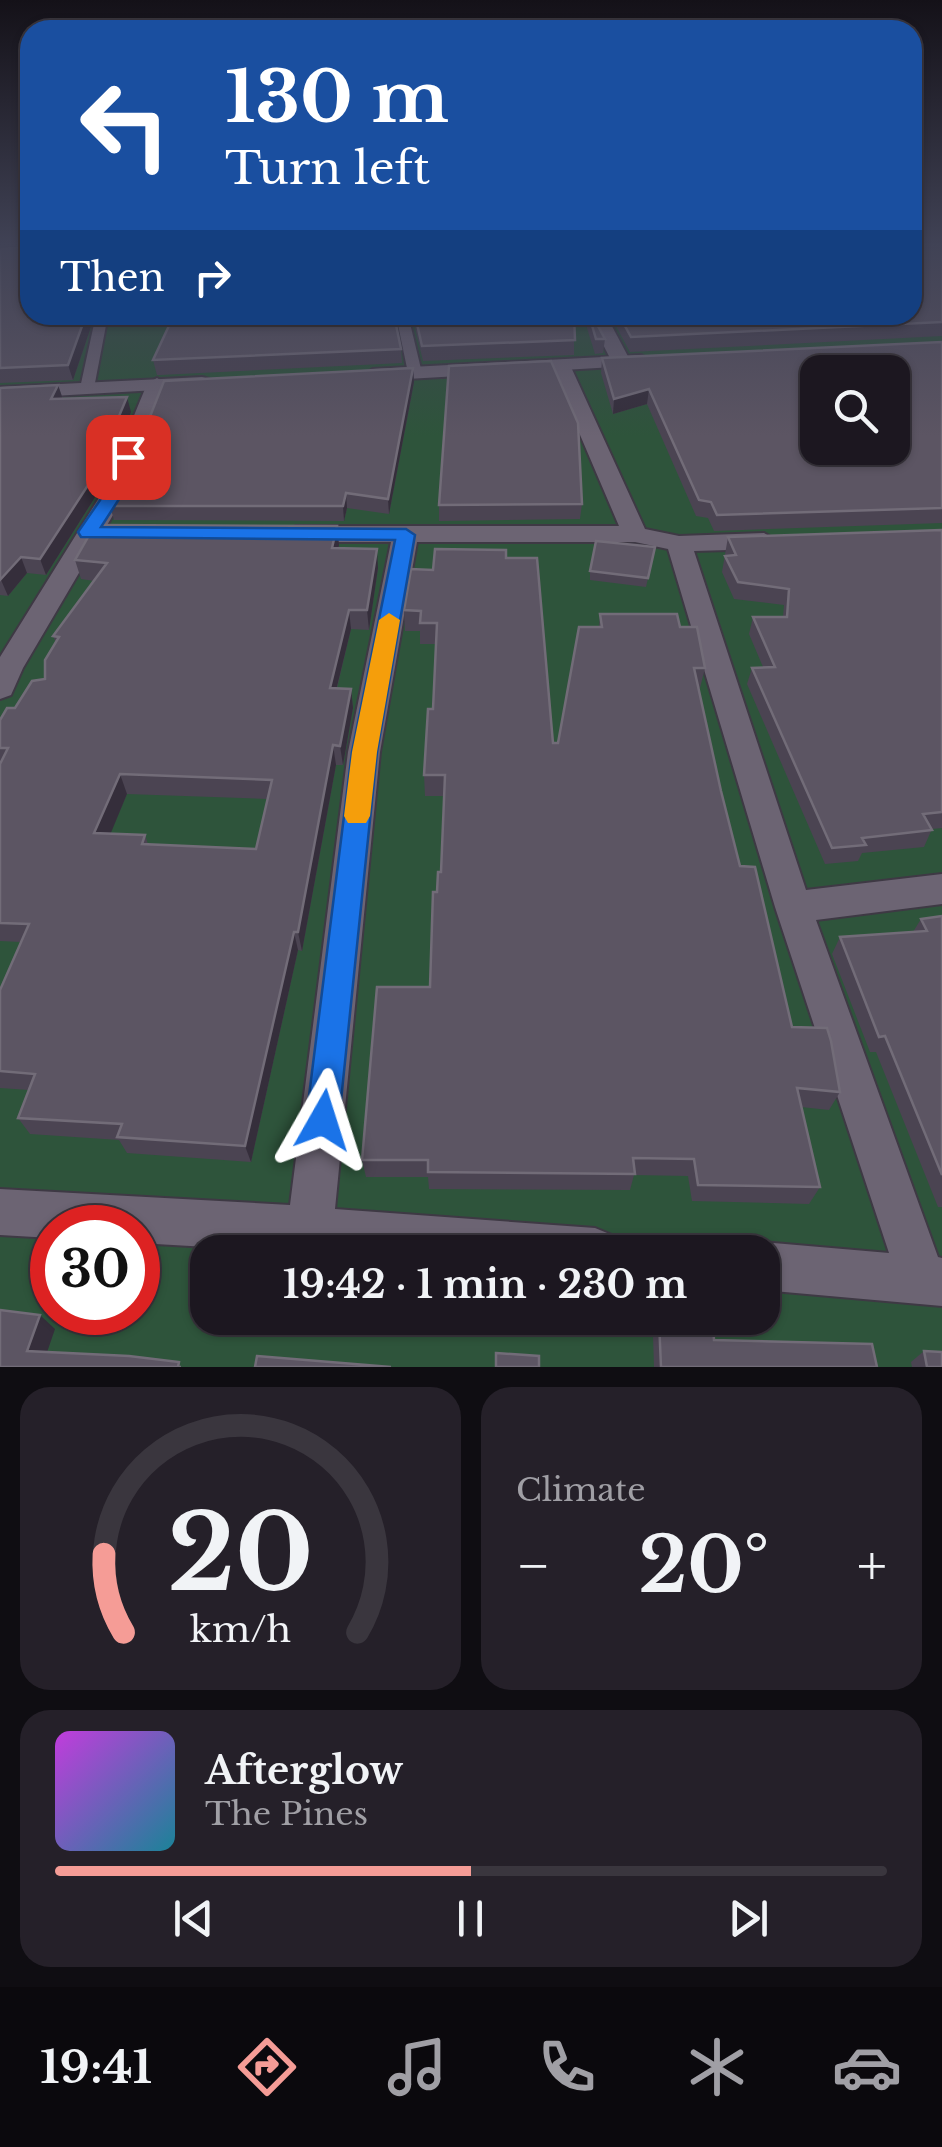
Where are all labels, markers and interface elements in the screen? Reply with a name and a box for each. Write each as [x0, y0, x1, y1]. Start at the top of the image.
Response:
text: 130 m [225, 54, 449, 141]
icon: left [60, 60, 190, 190]
text: Turn left [225, 140, 430, 196]
icon: right [185, 250, 240, 305]
text: Then [60, 254, 165, 301]
map controls [800, 355, 910, 465]
button: search [800, 355, 910, 465]
pin [86, 415, 171, 500]
icon: arrive [101, 430, 156, 485]
position arrow [271, 1068, 375, 1172]
speed limit sign: 30 [30, 1205, 160, 1335]
text: 19:42 · 1 min · 230 m [283, 1261, 687, 1308]
text: Climate [516, 1470, 645, 1510]
text: 20 [167, 1489, 314, 1618]
text: 20° [639, 1519, 769, 1612]
text: − [516, 1532, 551, 1600]
text: + [857, 1532, 887, 1600]
text: km/h [190, 1607, 291, 1652]
text: Afterglow [205, 1747, 403, 1794]
text: The Pines [205, 1794, 368, 1834]
icon: previous [166, 1891, 221, 1946]
icon: pause [443, 1891, 498, 1946]
icon: next [721, 1891, 776, 1946]
icon: directions [232, 2032, 302, 2102]
icon: music [382, 2032, 452, 2102]
icon: phone [532, 2032, 602, 2102]
icon: climate [682, 2032, 752, 2102]
icon: car [832, 2032, 902, 2102]
text: 19:41 [40, 2039, 152, 2095]

